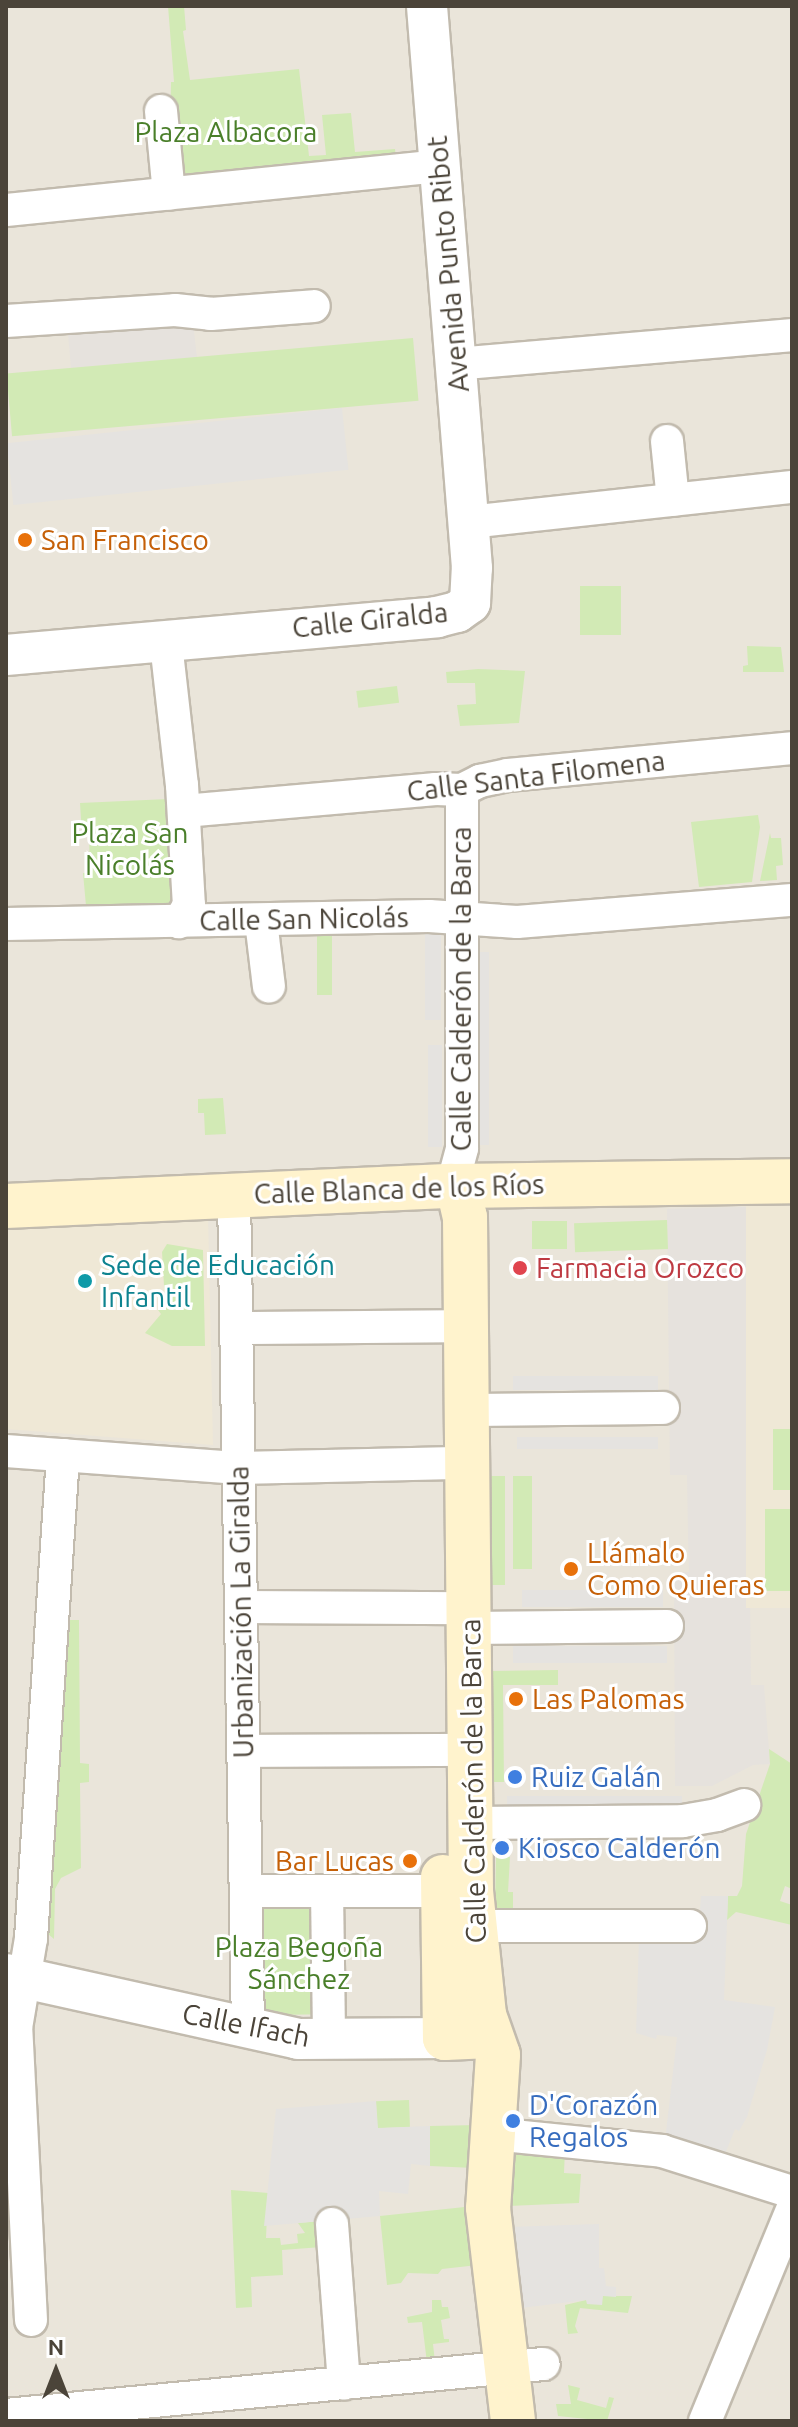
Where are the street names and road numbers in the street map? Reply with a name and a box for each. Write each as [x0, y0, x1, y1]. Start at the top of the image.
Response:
street label: Avenida Punto Ribot [420, 134, 476, 394]
street label: Calle Giralda [290, 595, 450, 645]
street label: Calle Santa Filomena [405, 743, 667, 809]
street label: Calle Calderón de la Barca [444, 827, 478, 1151]
street label: Calle San Nicolás [199, 900, 409, 938]
street label: Calle Blanca de los Ríos [253, 1167, 545, 1211]
street label: Urbanización La Giralda [222, 1465, 260, 1759]
street label: Calle Calderón de la Barca [453, 1618, 493, 1944]
street label: Calle Ifach [179, 1996, 313, 2054]

